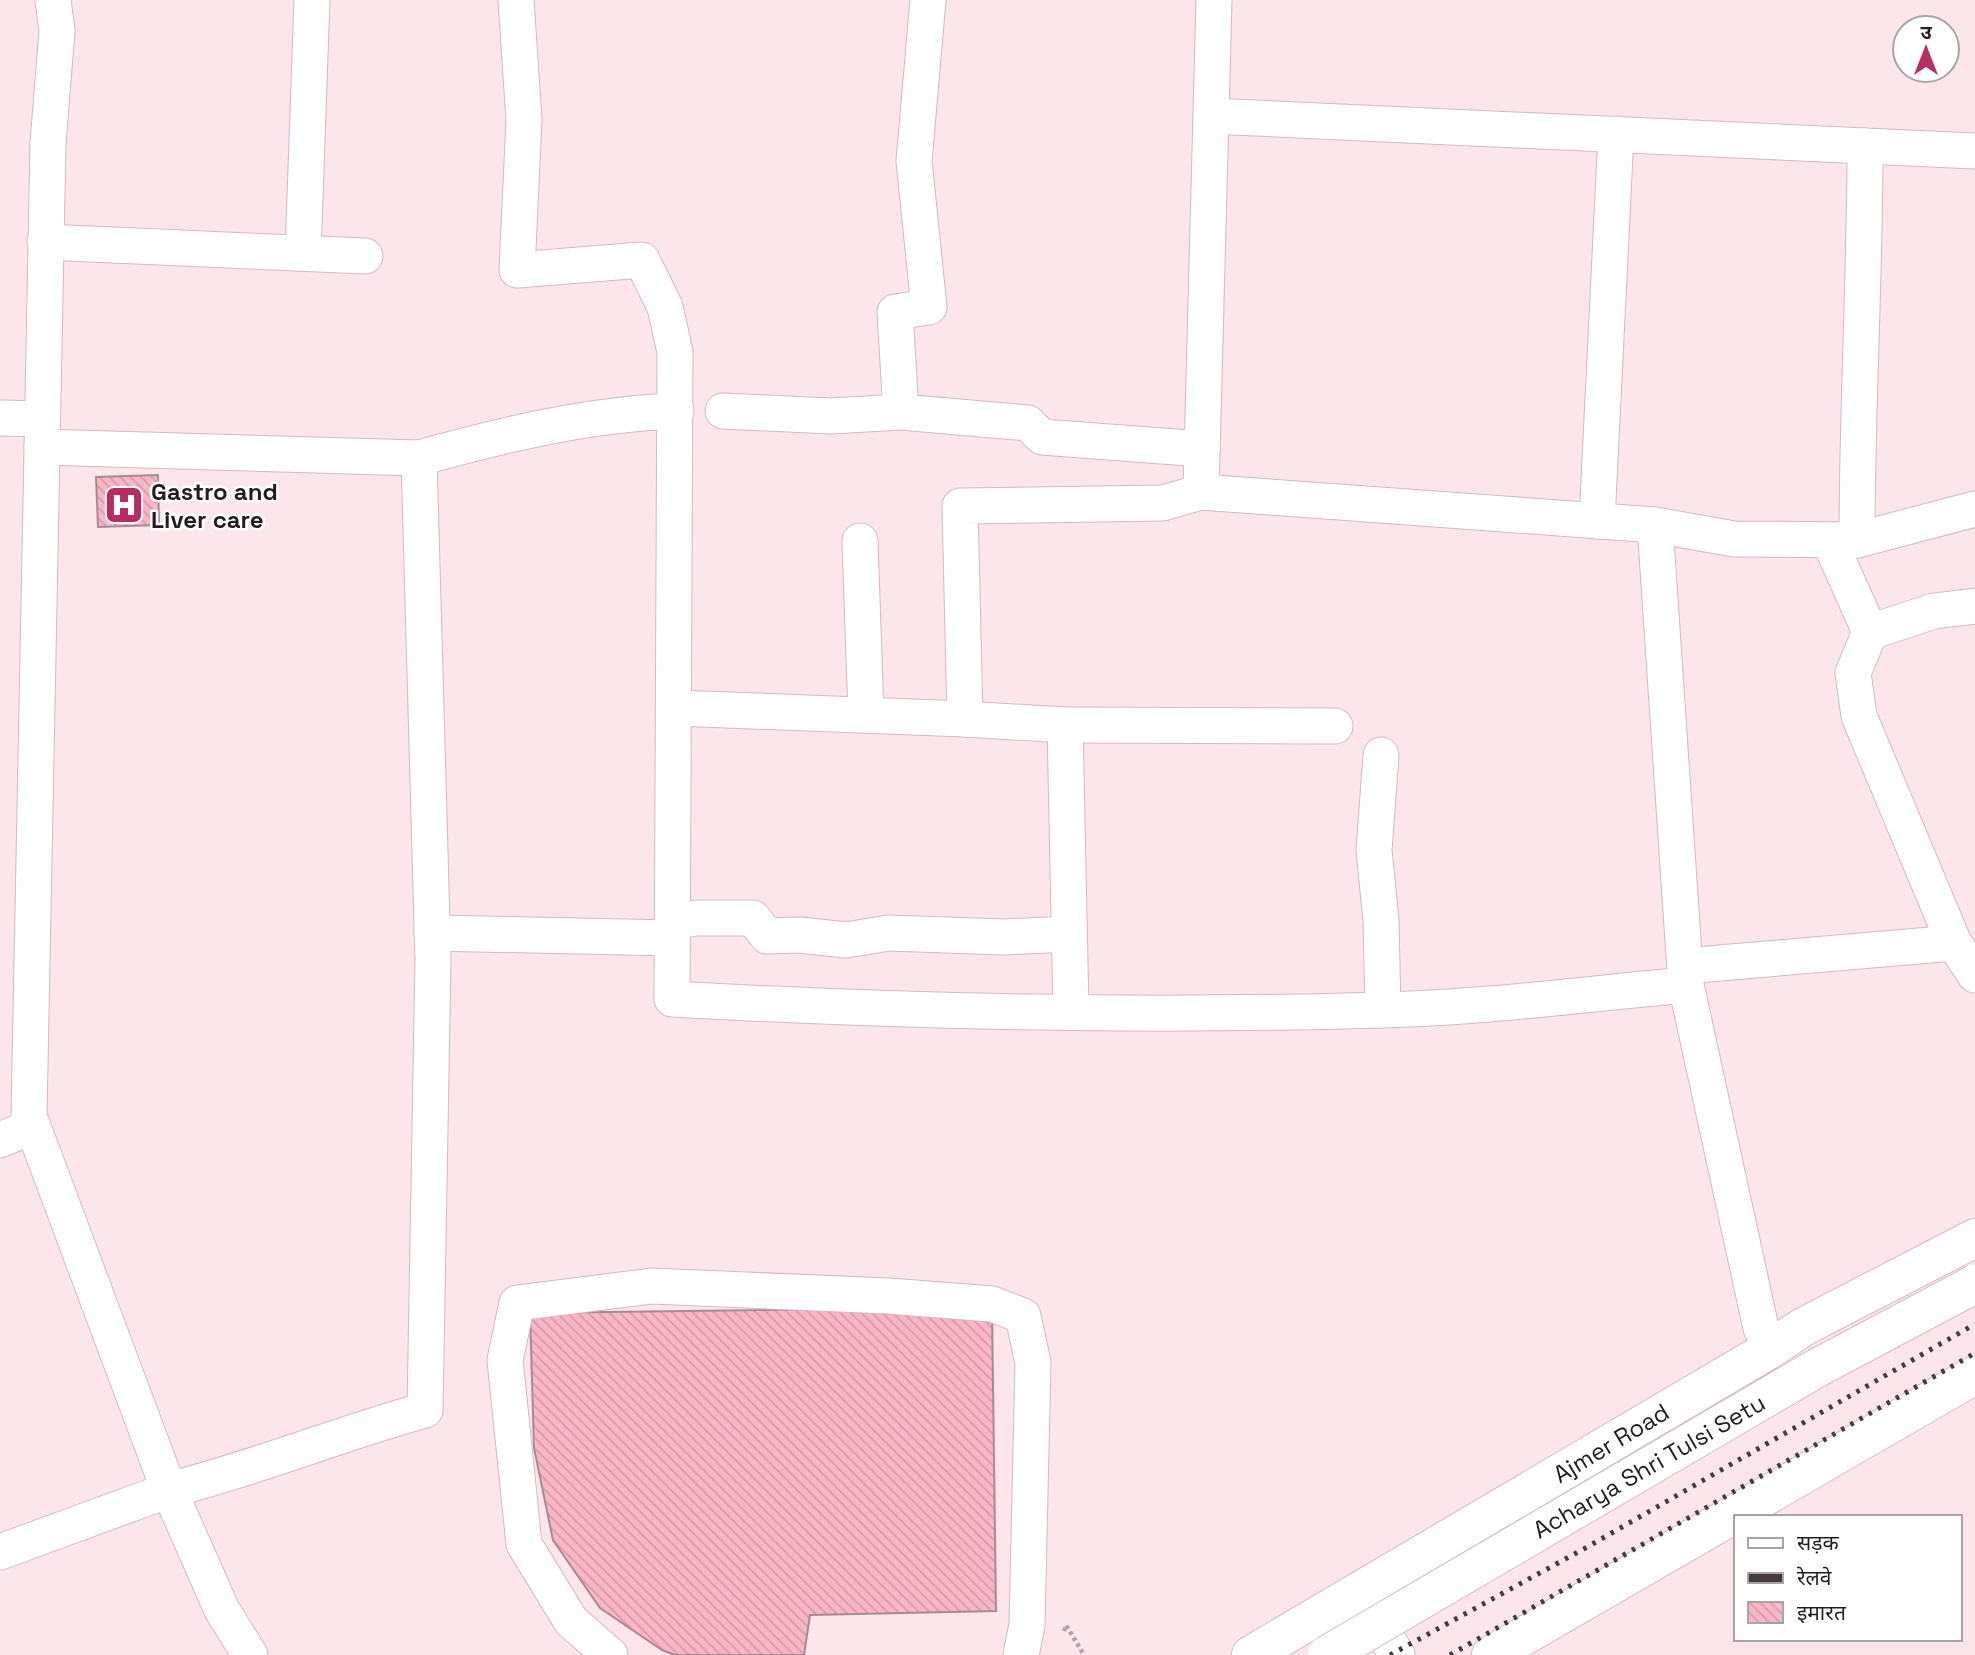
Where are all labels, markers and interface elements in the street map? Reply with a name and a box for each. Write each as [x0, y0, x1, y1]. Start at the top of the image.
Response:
north arrow [1891, 14, 1961, 84]
text: उ [1920, 20, 1932, 45]
place label: Gastro and Liver care [151, 476, 278, 535]
hospital icon: Gastro and Liver care [103, 484, 145, 526]
street label: Acharya Shri Tulsi Setu [1527, 1387, 1771, 1545]
street label: Ajmer Road [1547, 1396, 1675, 1490]
legend [1734, 1515, 1961, 1641]
text: सड़क [1797, 1529, 1839, 1556]
text: रेलवे [1796, 1564, 1832, 1591]
text: इमारत [1797, 1599, 1847, 1626]

